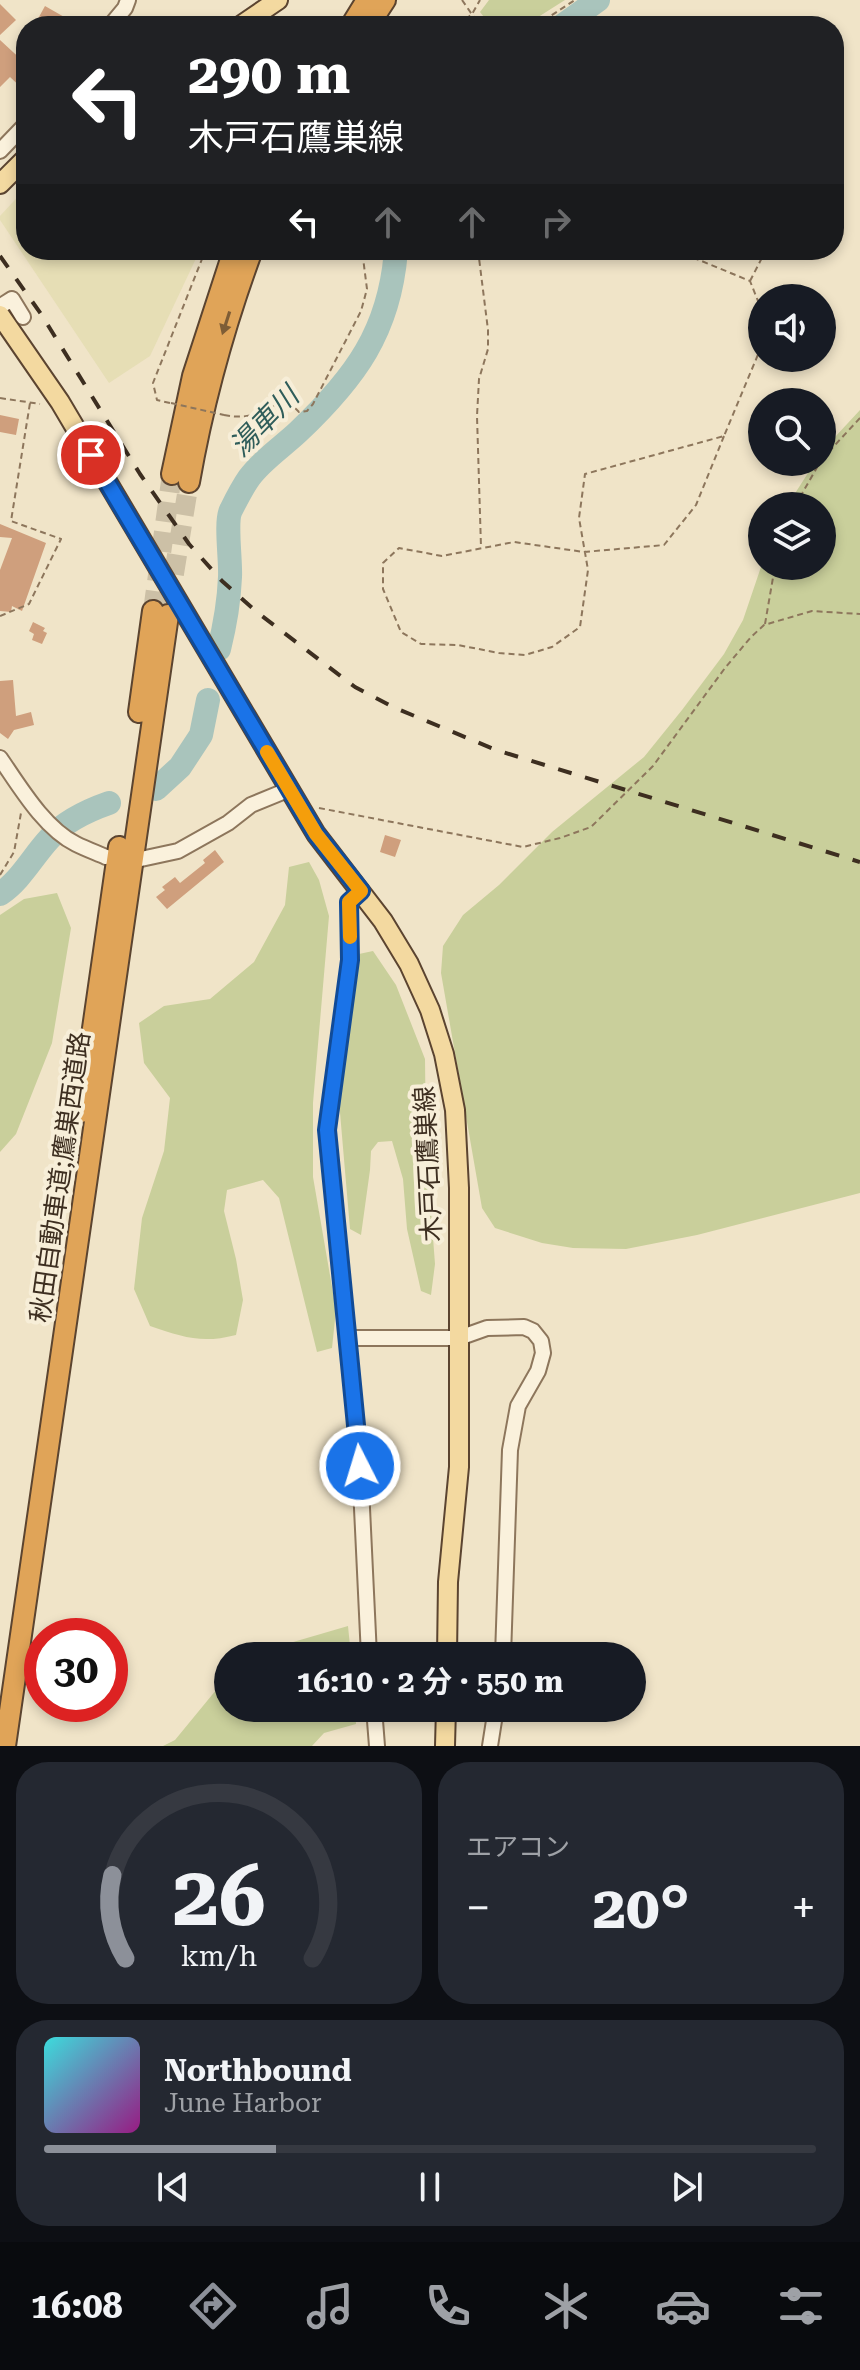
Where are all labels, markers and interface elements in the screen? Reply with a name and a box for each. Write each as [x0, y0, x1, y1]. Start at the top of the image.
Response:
text: 290 m [188, 41, 350, 107]
icon: left [56, 48, 160, 152]
text: 木戸石鷹巣線 [188, 117, 404, 159]
icon: left [282, 200, 326, 244]
icon: ahead [366, 200, 410, 244]
icon: ahead [450, 200, 494, 244]
icon: right [534, 200, 578, 244]
map controls [748, 284, 836, 580]
button: sound [748, 284, 836, 372]
one-way arrow [219, 312, 232, 336]
water label: 湯車川 [223, 378, 307, 463]
button: search [748, 388, 836, 476]
pin [57, 421, 125, 489]
icon: arrive [69, 433, 113, 477]
button: layers [748, 492, 836, 580]
street label: 秋田自動車道;鷹巣西道路 [25, 1030, 95, 1324]
street label: 木戸石鷹巣線 [409, 1085, 447, 1243]
position arrow [318, 1424, 402, 1508]
speed limit sign: 30 [24, 1618, 128, 1722]
text: 16:10 · 2 分 · 550 m [297, 1664, 563, 1699]
text: エアコン [466, 1832, 570, 1862]
text: 26 [172, 1848, 266, 1945]
text: 20° [592, 1872, 690, 1943]
text: − [466, 1882, 491, 1934]
text: + [791, 1882, 816, 1934]
text: km/h [181, 1939, 257, 1973]
text: Northbound [164, 2053, 352, 2088]
text: June Harbor [164, 2088, 322, 2118]
icon: previous [151, 2165, 195, 2209]
icon: pause [408, 2165, 452, 2209]
icon: next [665, 2165, 709, 2209]
icon: directions [185, 2278, 241, 2334]
icon: music [302, 2278, 358, 2334]
icon: phone [420, 2278, 476, 2334]
icon: climate [538, 2278, 594, 2334]
icon: car [655, 2278, 711, 2334]
icon: filters [773, 2278, 829, 2334]
text: 16:08 [31, 2285, 123, 2327]

